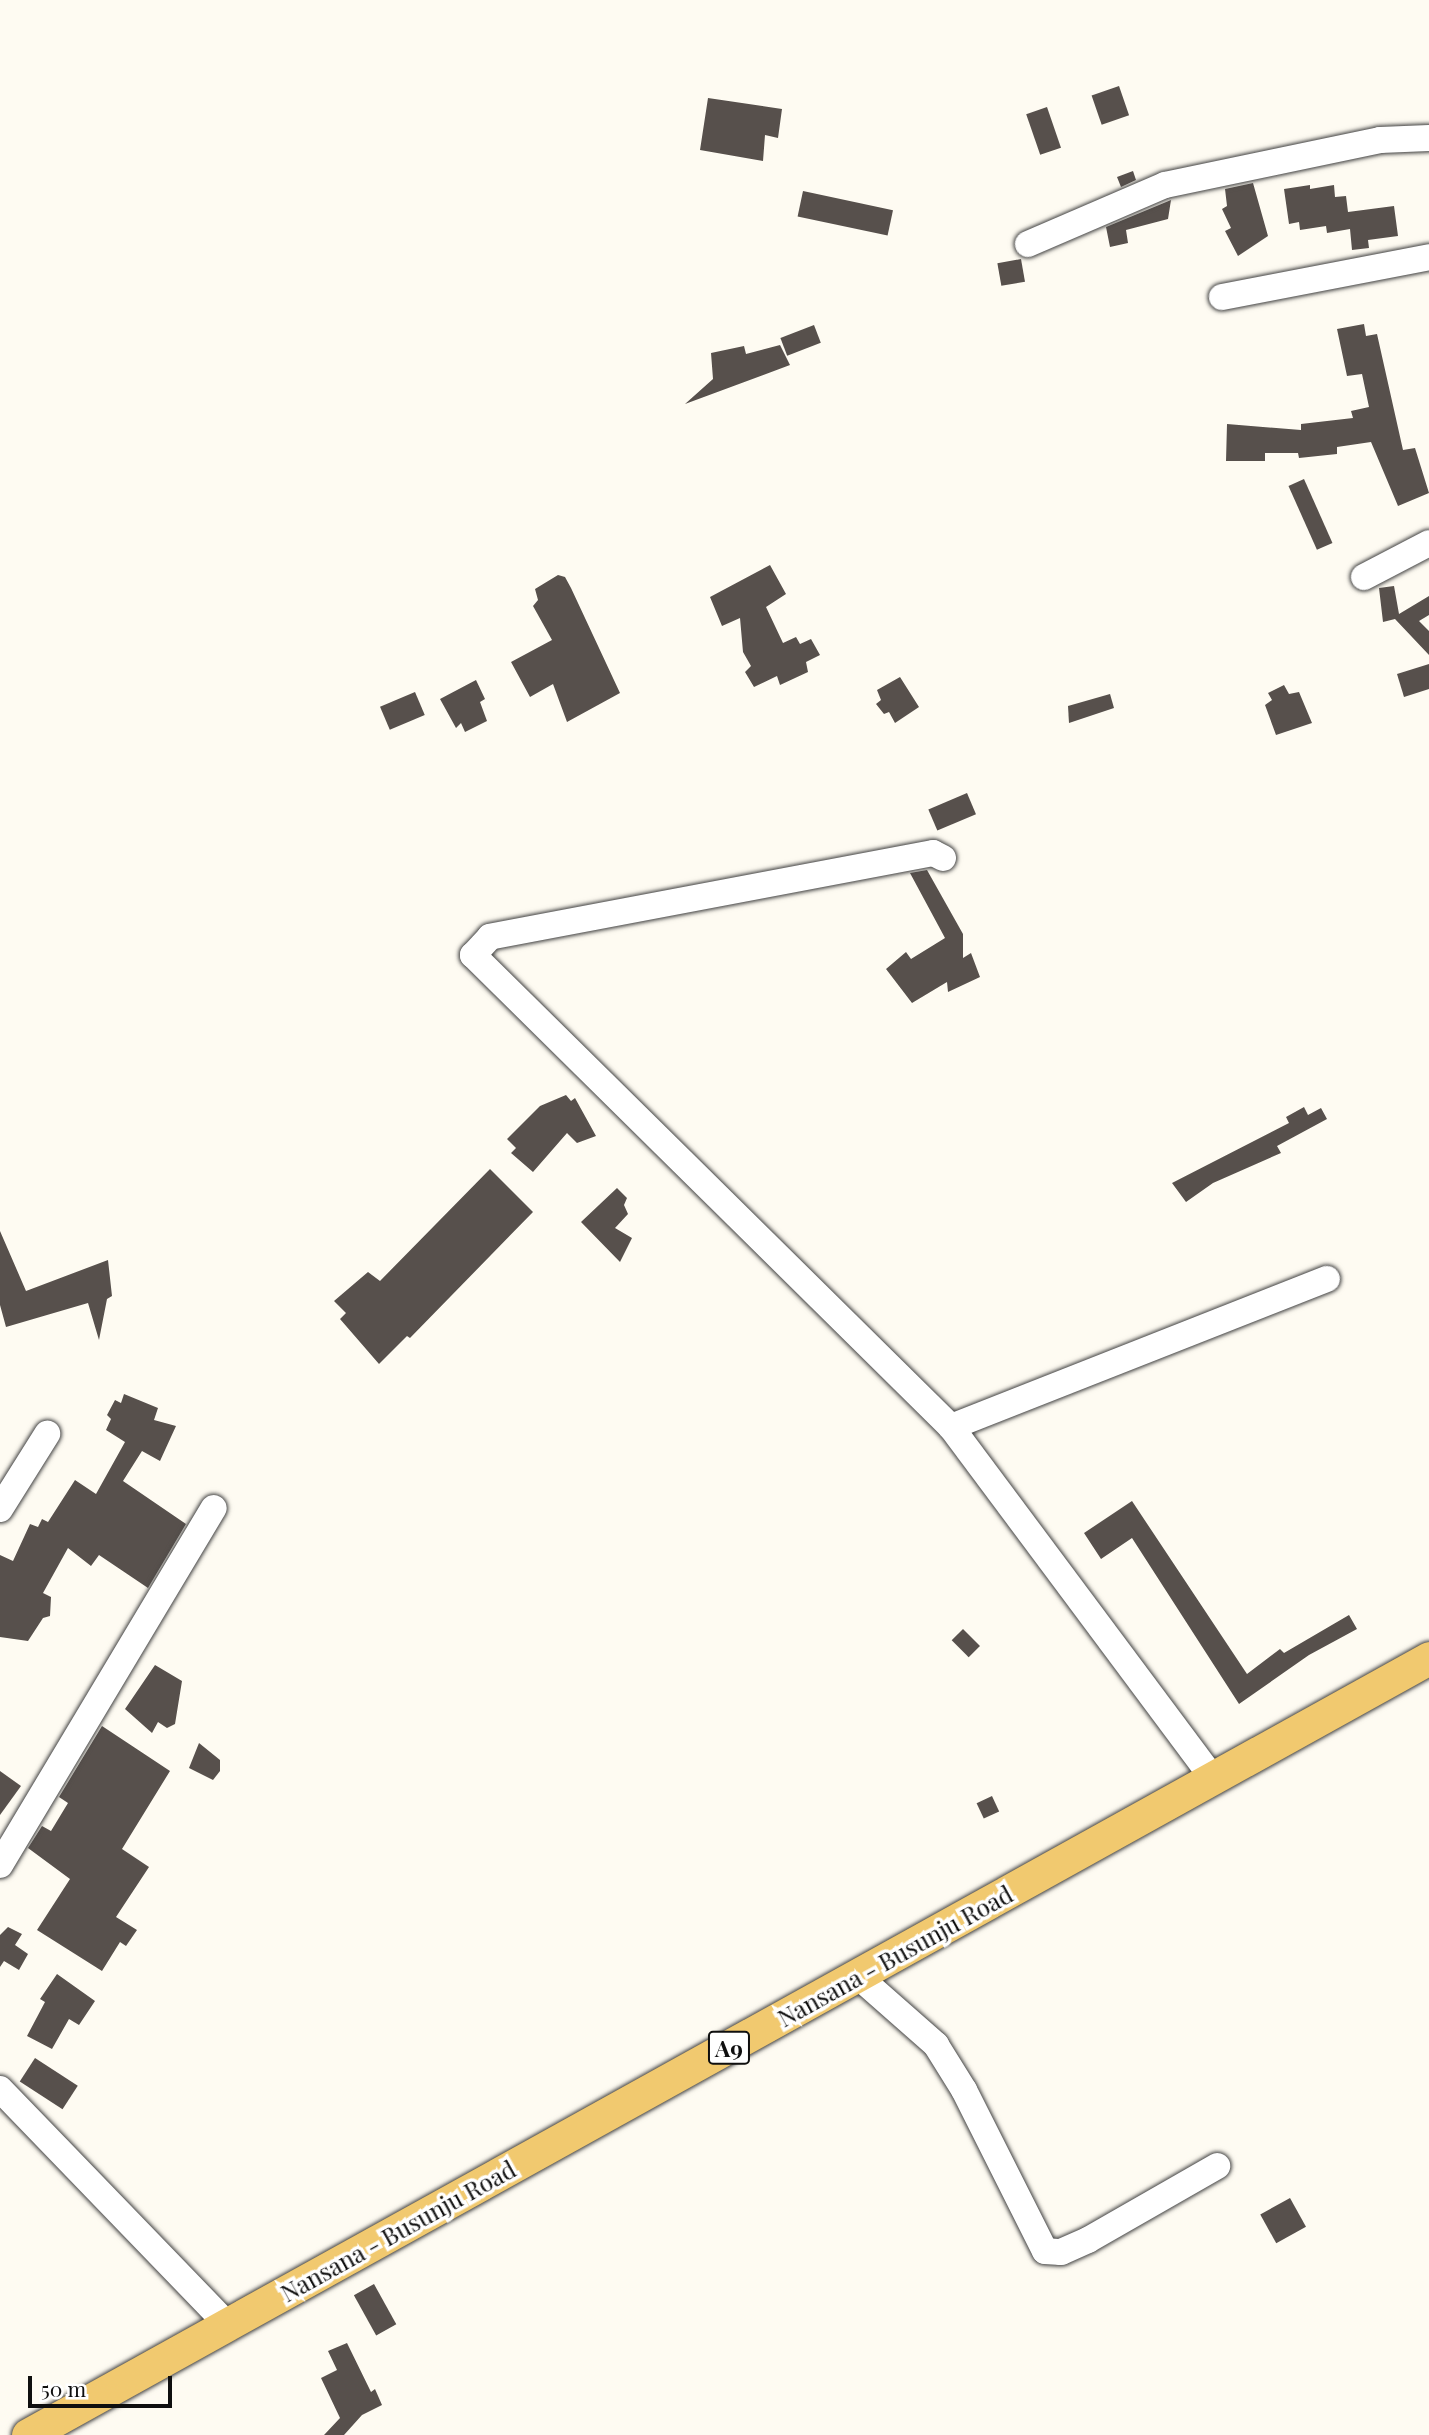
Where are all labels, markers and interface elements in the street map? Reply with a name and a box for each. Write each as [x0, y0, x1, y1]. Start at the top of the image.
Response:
street label: Nansana - Busunju Road [772, 1879, 1018, 2033]
road number: A9 [706, 2028, 752, 2068]
street label: Nansana - Busunju Road [275, 2154, 521, 2308]
scale bar [32, 2362, 175, 2406]
text: 50 m [41, 2374, 86, 2402]

